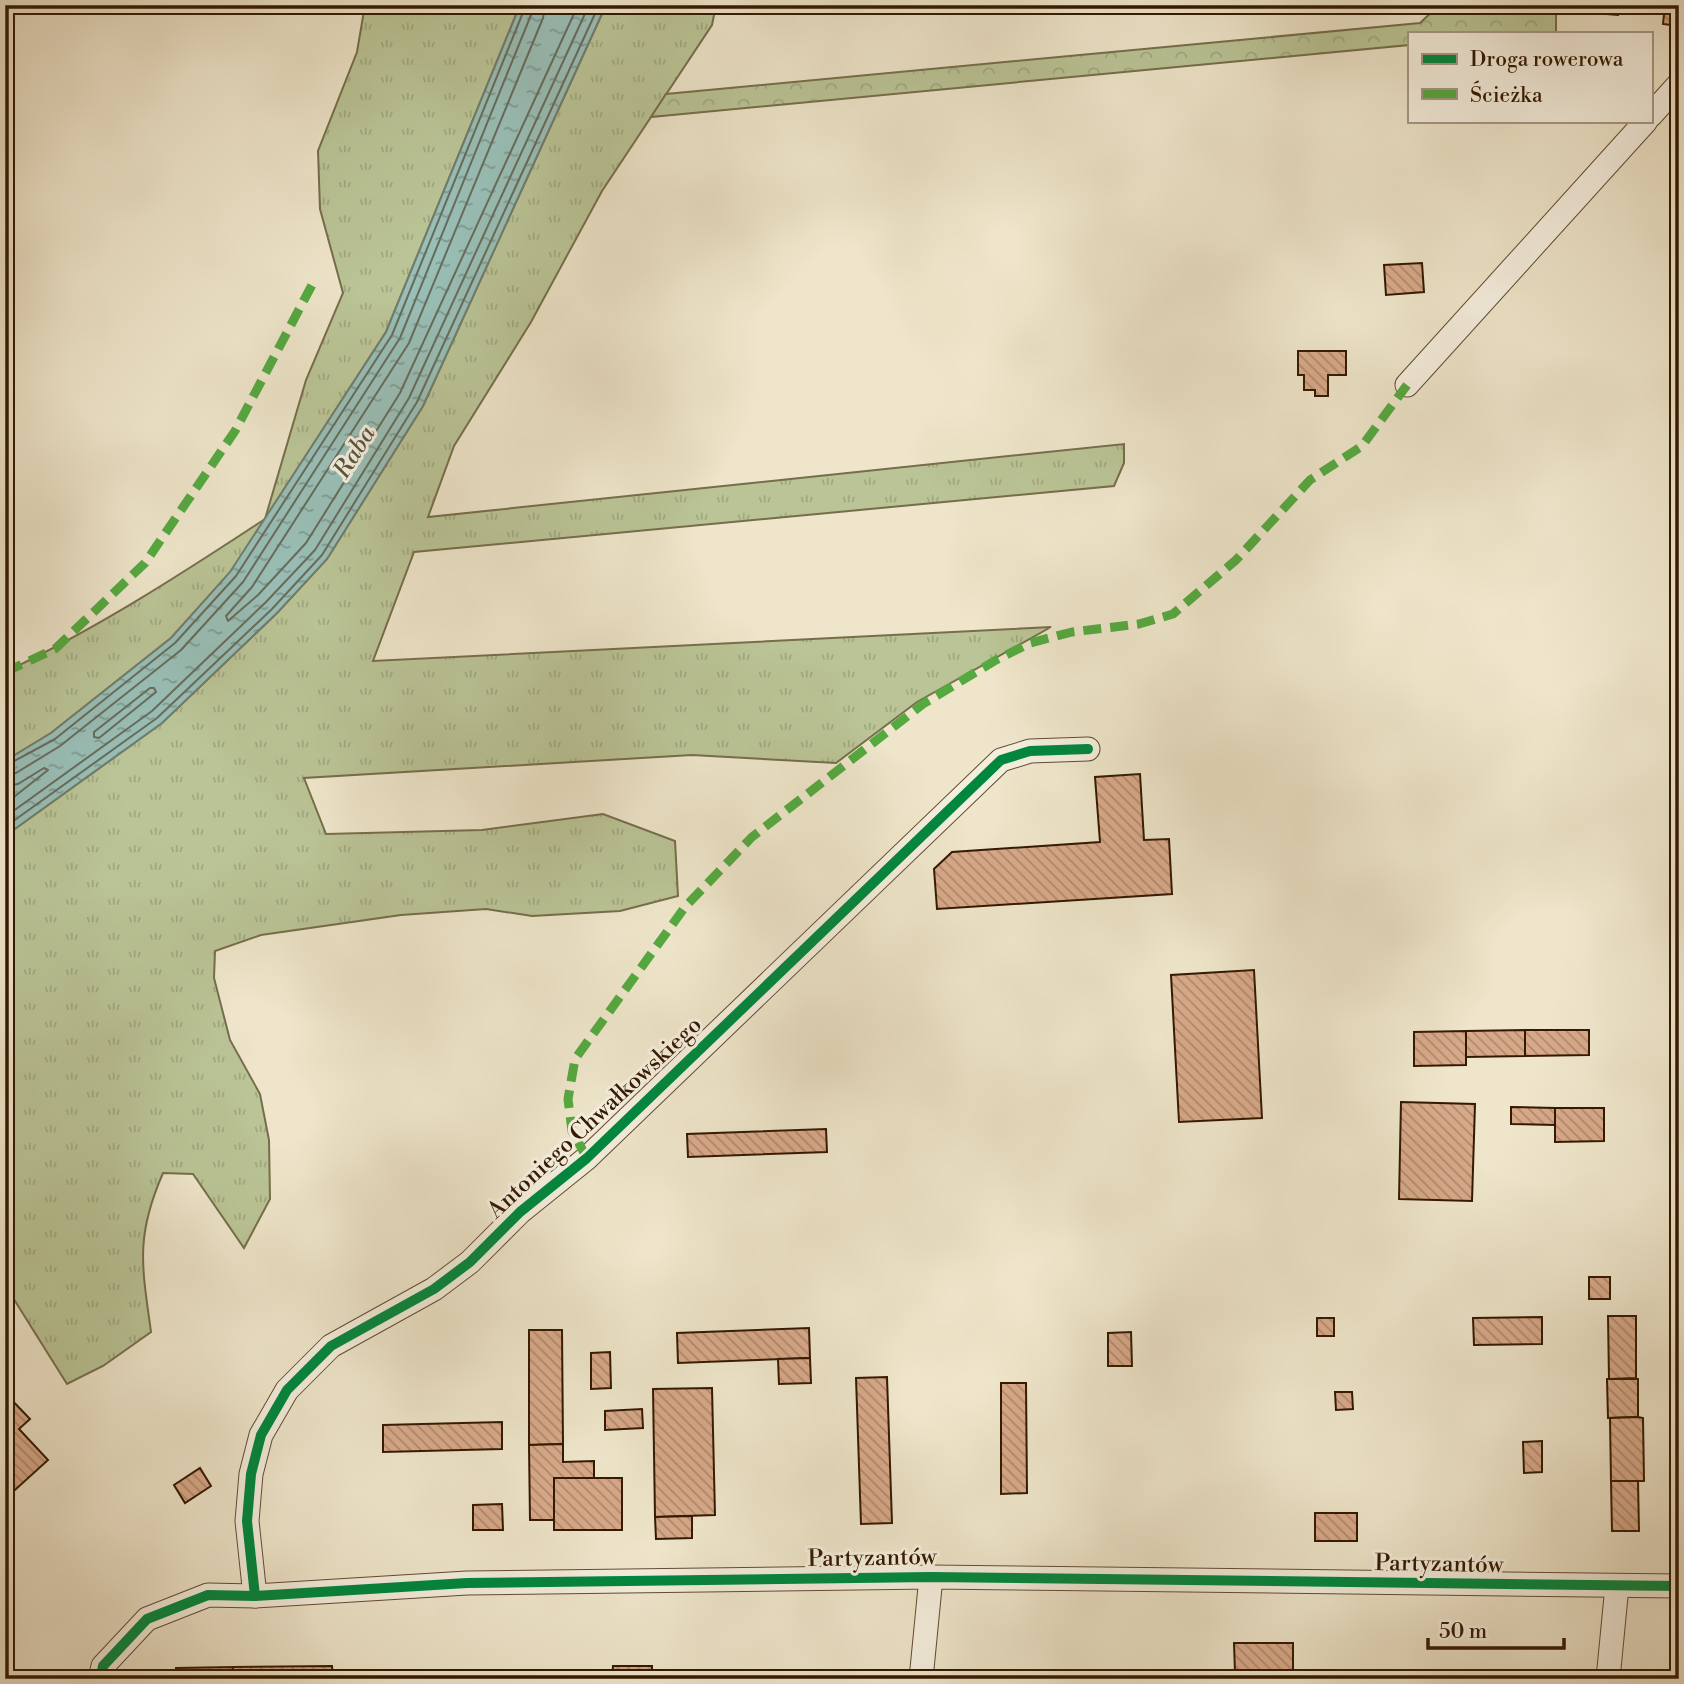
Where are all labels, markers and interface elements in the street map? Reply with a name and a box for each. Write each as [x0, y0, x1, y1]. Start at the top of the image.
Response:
legend [1408, 32, 1652, 122]
text: Droga rowerowa [1470, 47, 1624, 73]
text: Ścieżka [1470, 80, 1543, 109]
water label: Raba [327, 420, 383, 485]
street label: Antoniego Chwałkowskiego [481, 1011, 708, 1225]
street label: Partyzantów [807, 1543, 938, 1573]
street label: Partyzantów [1374, 1549, 1505, 1579]
scale bar [1428, 1607, 1565, 1651]
text: 50 m [1439, 1619, 1487, 1645]

